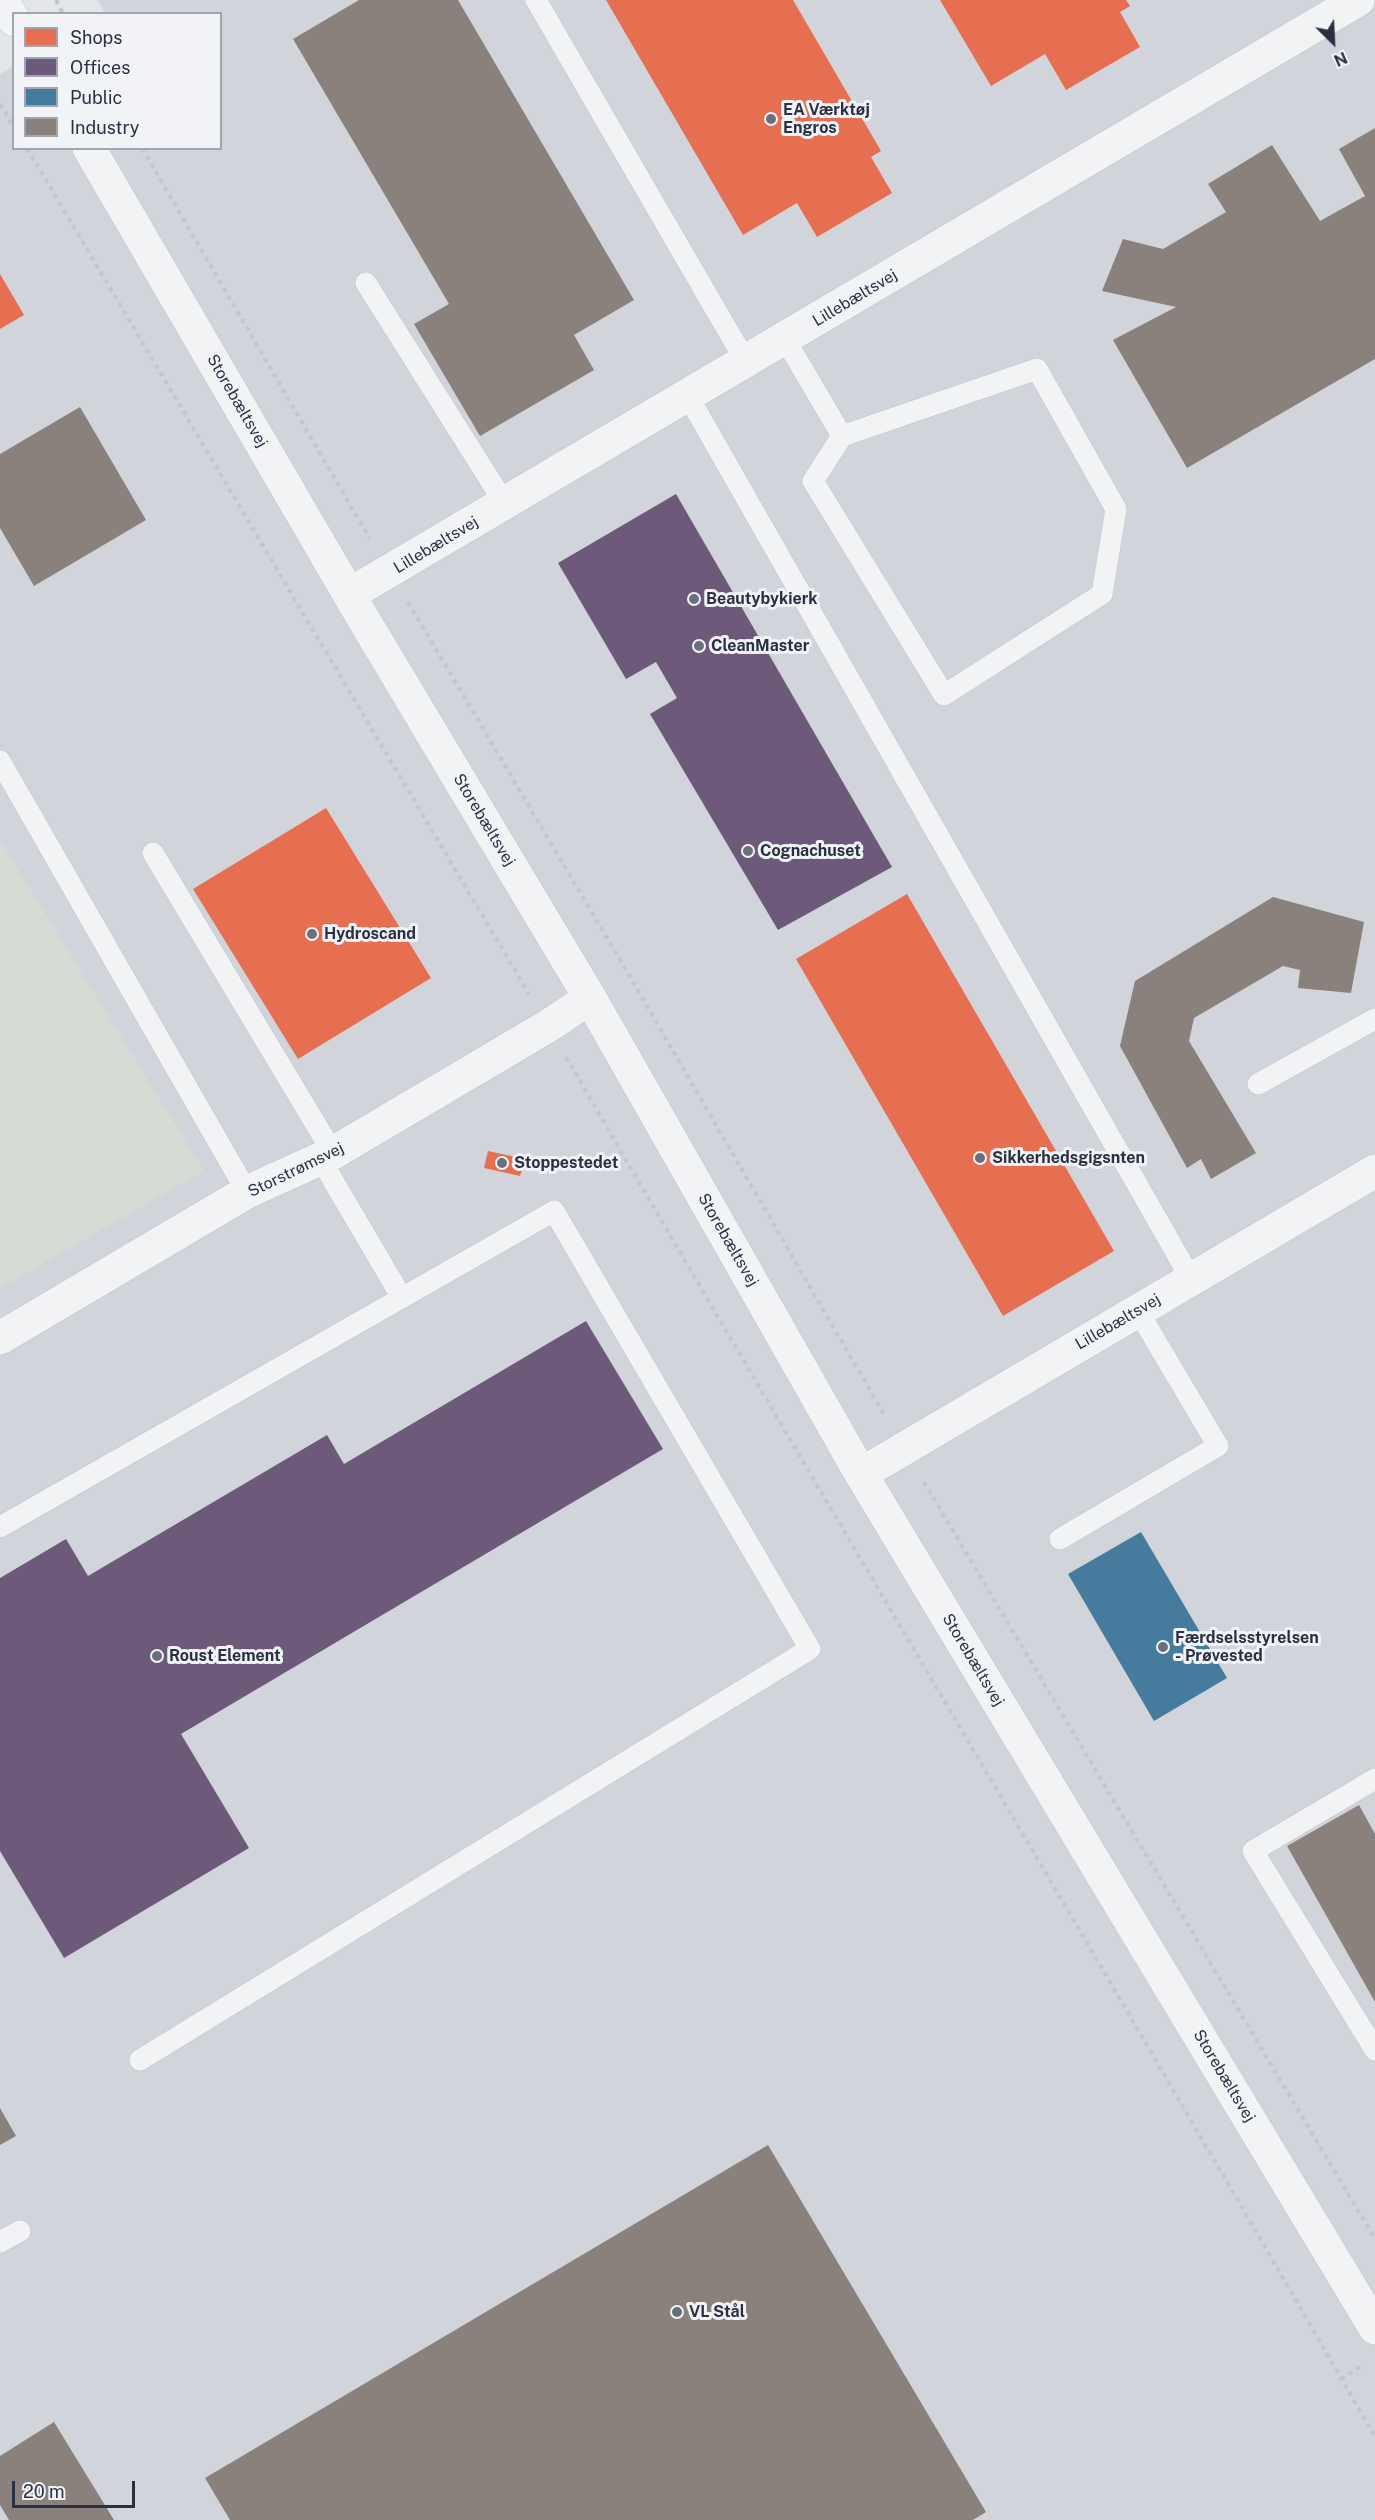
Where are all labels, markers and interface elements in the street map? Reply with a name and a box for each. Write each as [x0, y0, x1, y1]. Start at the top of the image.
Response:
legend [12, 12, 222, 150]
north arrow [1303, 12, 1363, 72]
text: Shops [70, 27, 122, 48]
text: N [1331, 48, 1350, 70]
text: Offices [70, 57, 130, 78]
text: Public [70, 87, 122, 108]
place label: EA Værktøj Engros [783, 100, 870, 138]
marker: EA Værktøj Engros [764, 112, 778, 126]
text: Industry [70, 117, 139, 138]
street label: Lillebæltsvej [809, 265, 901, 331]
street label: Storebæltsvej [203, 351, 271, 451]
street label: Lillebæltsvej [390, 512, 482, 578]
place label: Beautybykierk [706, 589, 818, 609]
marker: Beautybykierk [687, 592, 701, 606]
place label: CleanMaster [711, 636, 809, 656]
marker: CleanMaster [692, 639, 706, 653]
street label: Storebæltsvej [449, 770, 519, 870]
place label: Cognachuset [760, 841, 861, 861]
marker: Cognachuset [741, 844, 755, 858]
place label: Hydroscand [324, 924, 416, 944]
marker: Hydroscand [305, 927, 319, 941]
street label: Storstrømsvej [245, 1139, 347, 1201]
place label: Sikkerhedsgigsnten [992, 1148, 1145, 1168]
marker: Sikkerhedsgigsnten [973, 1151, 987, 1165]
place label: Stoppestedet [514, 1153, 618, 1173]
marker: Stoppestedet [495, 1156, 509, 1170]
street label: Storebæltsvej [694, 1190, 762, 1290]
street label: Lillebæltsvej [1072, 1290, 1164, 1354]
street label: Storebæltsvej [938, 1610, 1008, 1710]
place label: Færdselsstyrelsen - Prøvested [1175, 1628, 1319, 1666]
marker: Færdselsstyrelsen - Prøvested [1156, 1640, 1170, 1654]
place label: Roust Element [169, 1646, 281, 1666]
marker: Roust Element [150, 1649, 164, 1663]
street label: Storebæltsvej [1189, 2026, 1259, 2126]
place label: VL Stål [689, 2302, 745, 2322]
marker: VL Stål [670, 2305, 684, 2319]
scale bar [15, 2469, 138, 2507]
text: 20 m [23, 2481, 65, 2502]

